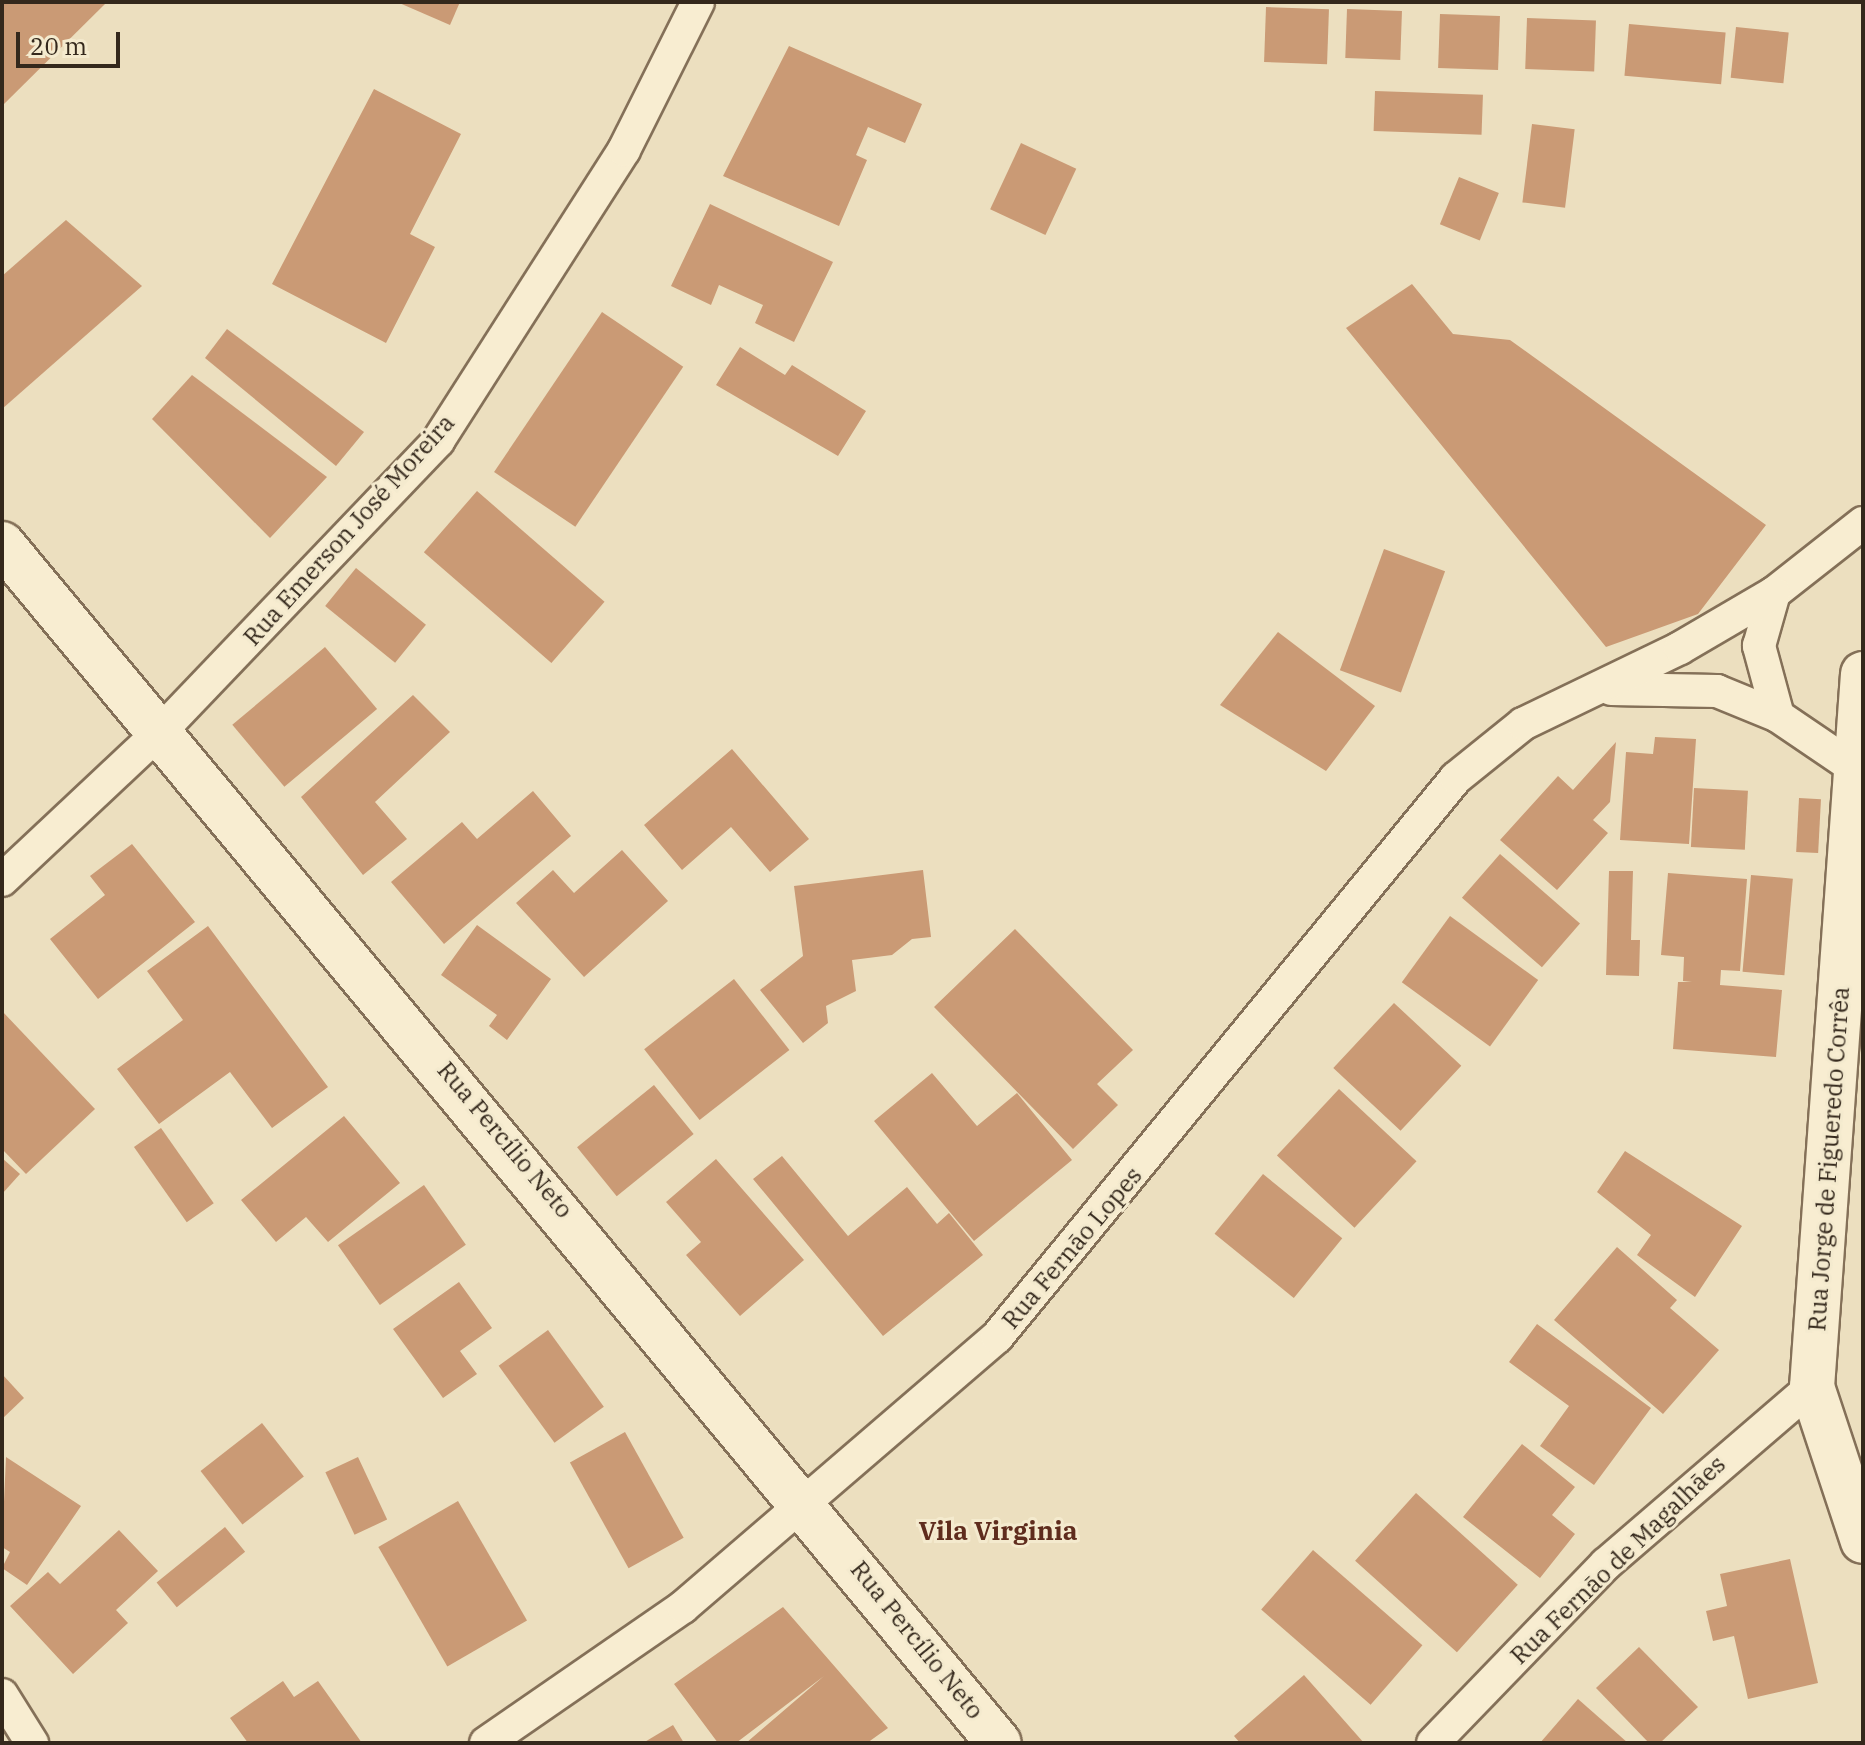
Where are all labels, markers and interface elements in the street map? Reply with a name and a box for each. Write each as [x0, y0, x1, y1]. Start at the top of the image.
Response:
scale bar [20, 16, 124, 66]
text: 20 m [30, 30, 87, 62]
street label: Rua Emerson José Moreira [238, 408, 460, 652]
street label: Rua Jorge de Figueredo Corrêa [1803, 986, 1855, 1332]
street label: Rua Percílio Neto [431, 1056, 579, 1224]
street label: Rua Fernão Lopes [996, 1161, 1148, 1335]
street label: Rua Fernão de Magalhães [1505, 1450, 1731, 1670]
district label: Vila Virginia [918, 1515, 1078, 1547]
street label: Rua Percílio Neto [845, 1555, 989, 1725]

